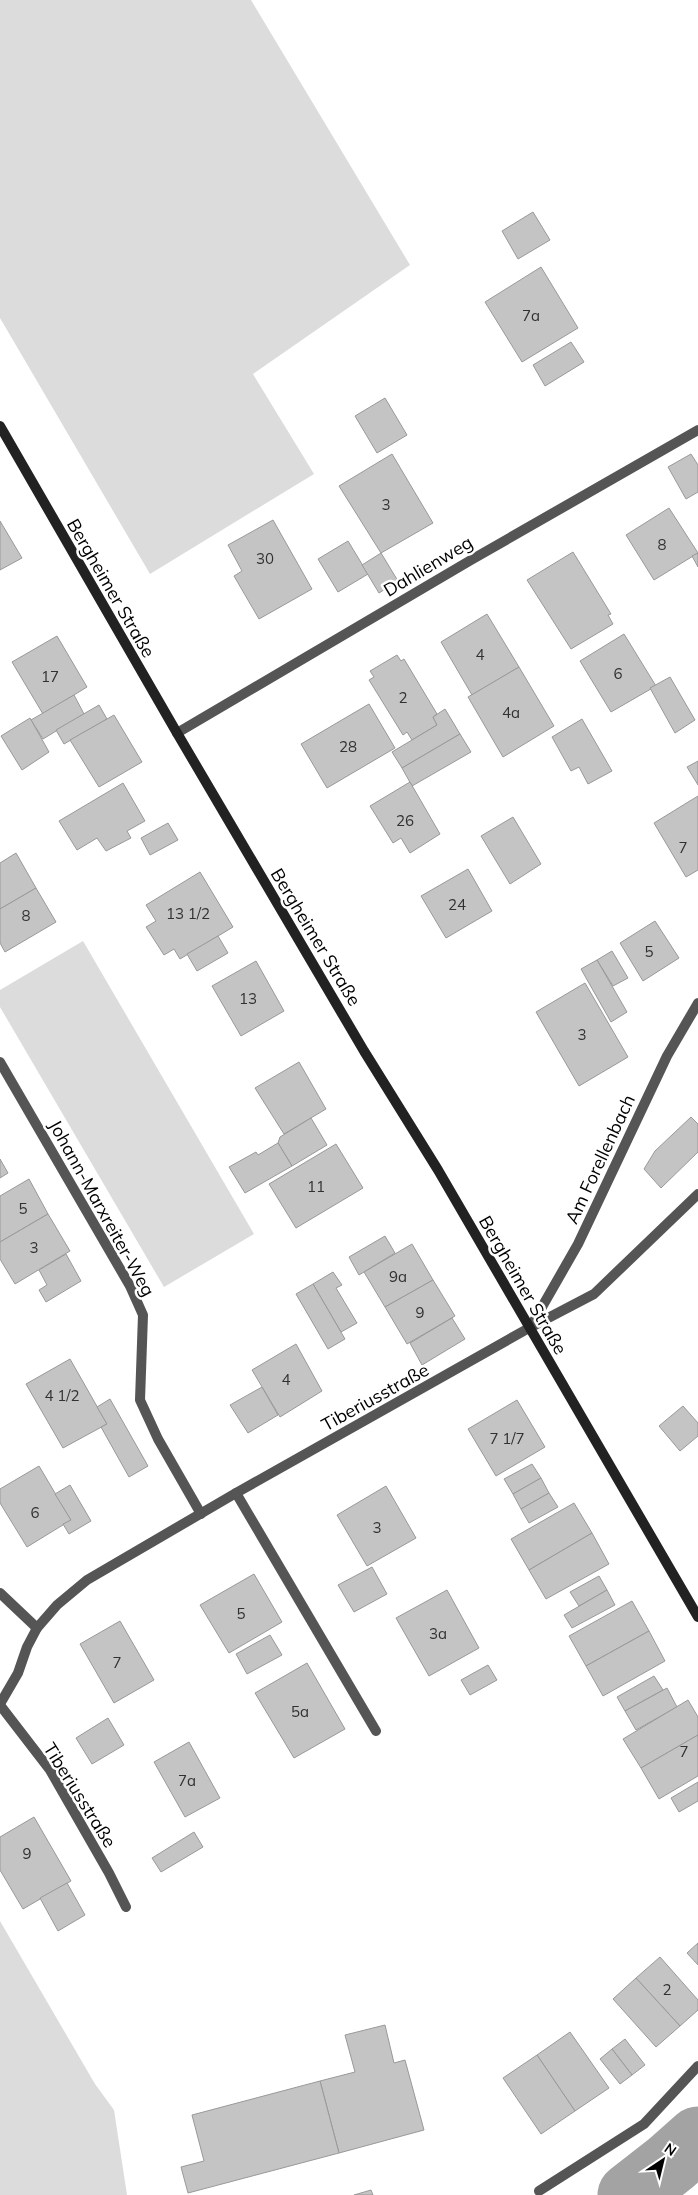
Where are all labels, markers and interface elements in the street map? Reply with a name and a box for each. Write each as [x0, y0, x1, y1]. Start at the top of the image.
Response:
house number: 7a [522, 306, 540, 325]
house number: 3 [381, 495, 391, 514]
street label: Bergheimer Straße [62, 514, 160, 662]
street label: Dahlienweg [379, 530, 477, 602]
house number: 8 [657, 535, 667, 554]
house number: 30 [256, 549, 274, 568]
house number: 4 [475, 645, 485, 664]
house number: 6 [613, 664, 623, 683]
house number: 17 [41, 667, 59, 686]
house number: 2 [398, 688, 408, 707]
house number: 4a [502, 703, 520, 722]
house number: 28 [339, 737, 357, 756]
house number: 26 [396, 811, 414, 830]
house number: 7 [678, 838, 688, 857]
street label: Bergheimer Straße [266, 864, 366, 1010]
house number: 24 [448, 895, 466, 914]
house number: 13 1/2 [166, 904, 210, 923]
house number: 8 [21, 906, 31, 925]
house number: 5 [644, 942, 654, 961]
house number: 13 [239, 989, 257, 1008]
house number: 3 [577, 1025, 587, 1044]
street label: Am Forellenbach [560, 1091, 640, 1227]
street label: Johann-Marxreiter-Weg [44, 1116, 160, 1300]
house number: 11 [307, 1177, 325, 1196]
house number: 5 [18, 1199, 28, 1218]
street label: Bergheimer Straße [474, 1211, 572, 1359]
house number: 3 [29, 1238, 39, 1257]
house number: 9a [389, 1267, 407, 1286]
house number: 9 [415, 1303, 425, 1322]
street label: Tiberiusstraße [317, 1358, 433, 1436]
house number: 4 [281, 1370, 291, 1389]
house number: 4 1/2 [44, 1386, 80, 1405]
house number: 7 1/7 [489, 1429, 525, 1448]
house number: 6 [30, 1503, 40, 1522]
house number: 3 [372, 1518, 382, 1537]
house number: 5 [236, 1604, 246, 1623]
house number: 3a [429, 1624, 447, 1643]
house number: 7 [112, 1653, 122, 1672]
house number: 5a [291, 1702, 309, 1721]
street label: Tiberiusstraße [39, 1738, 121, 1852]
house number: 7 [679, 1742, 689, 1761]
house number: 7a [178, 1771, 196, 1790]
house number: 9 [22, 1844, 32, 1863]
house number: 2 [662, 1980, 672, 1999]
north arrow [638, 2135, 688, 2185]
text: N [661, 2139, 680, 2160]

